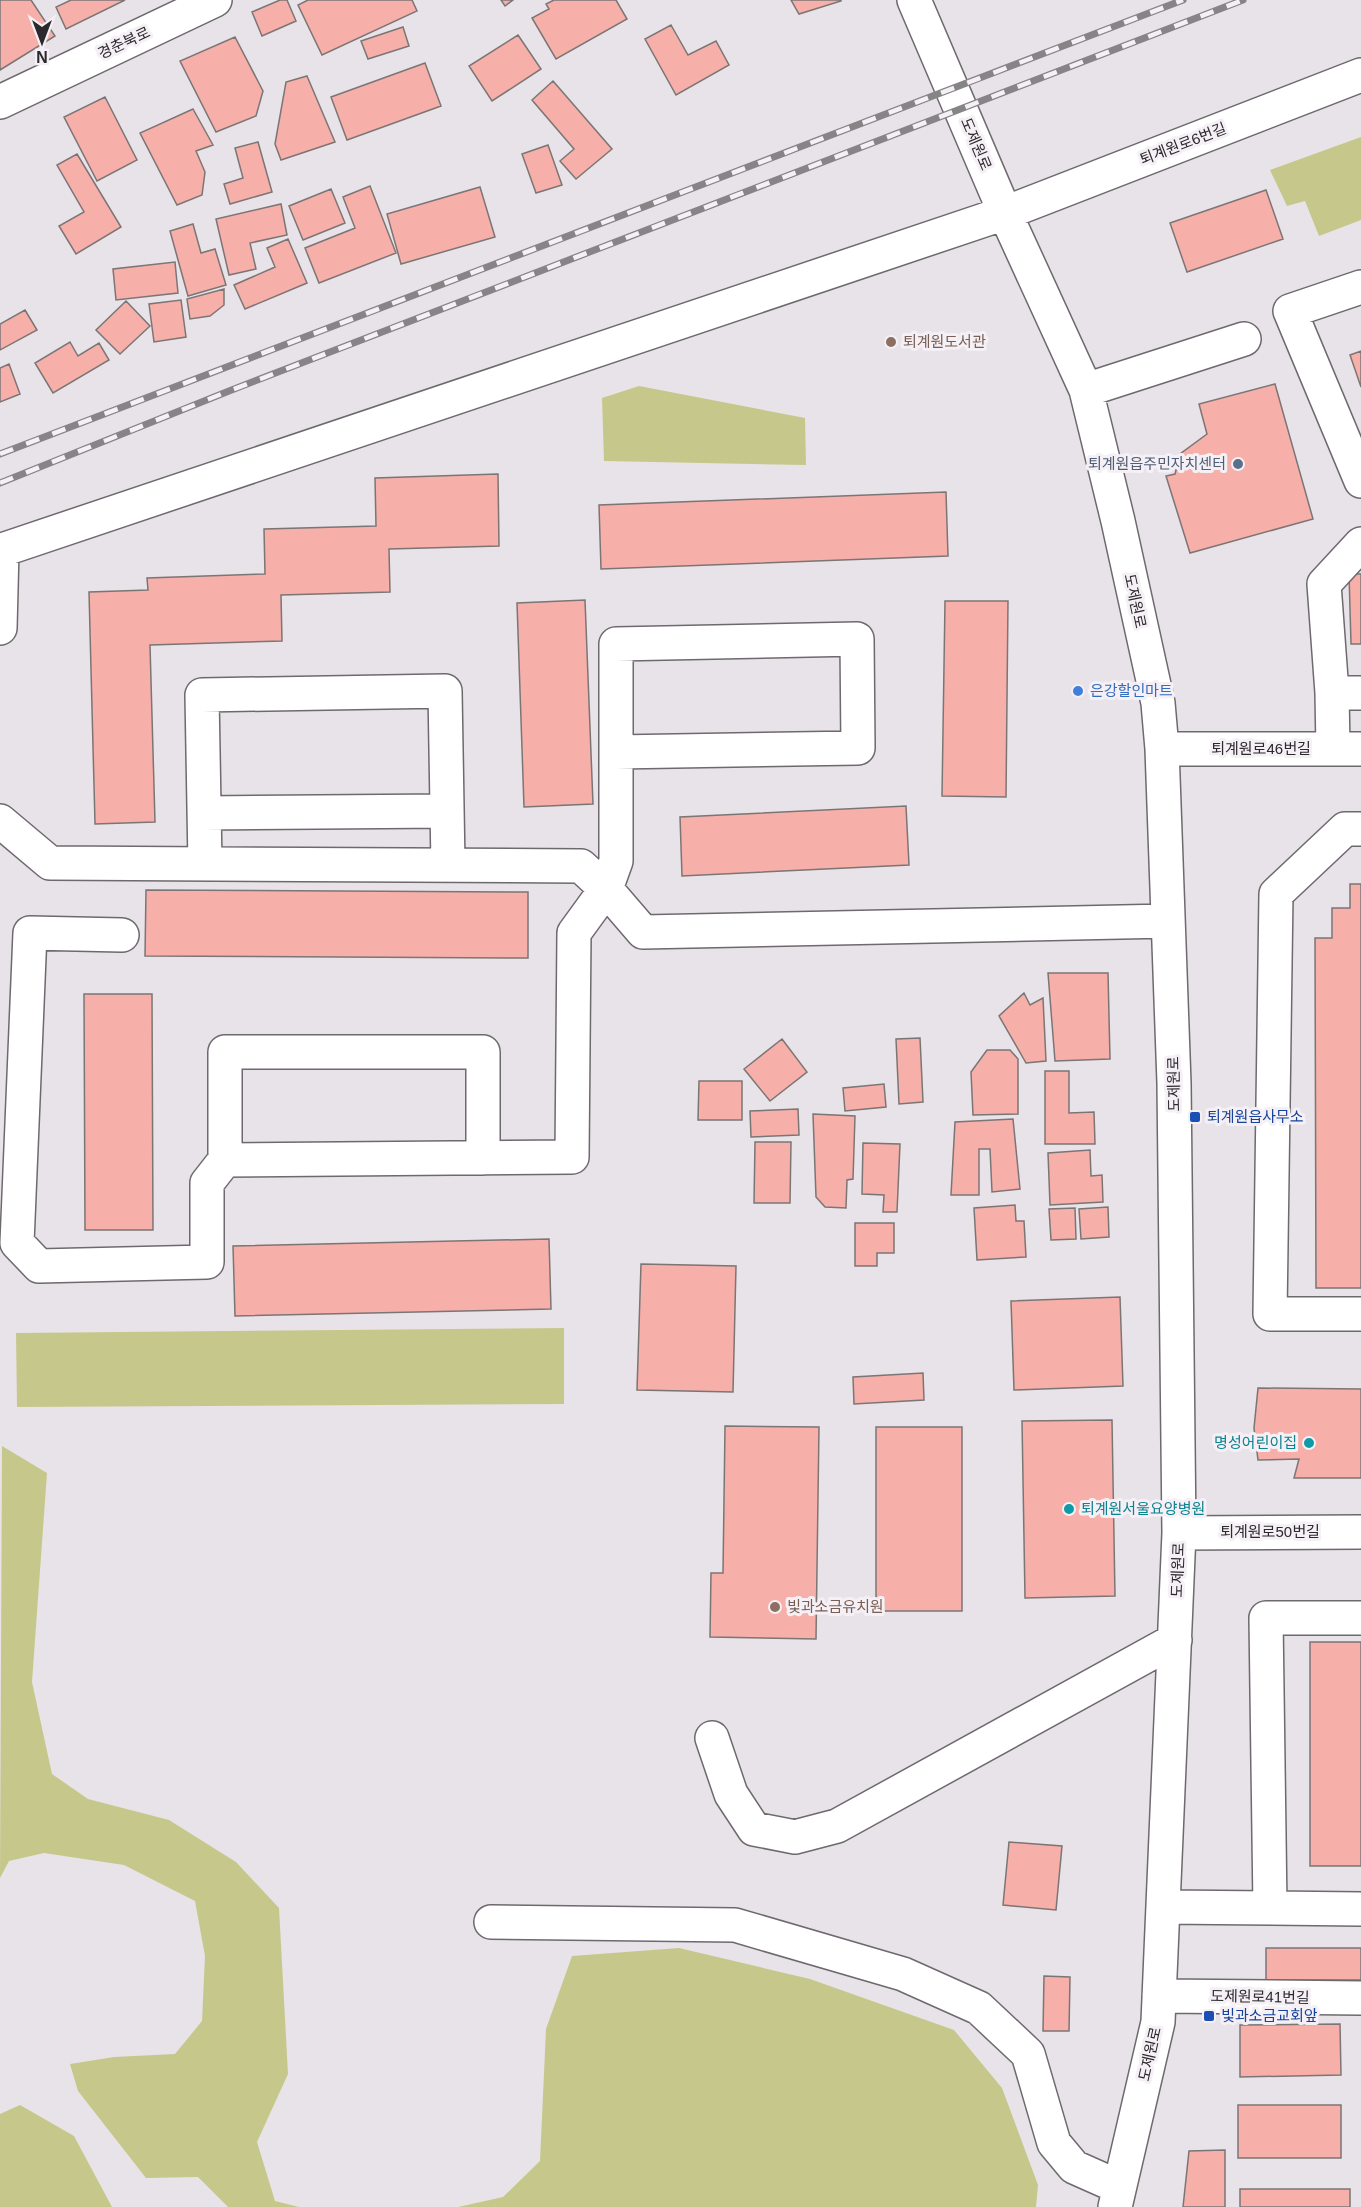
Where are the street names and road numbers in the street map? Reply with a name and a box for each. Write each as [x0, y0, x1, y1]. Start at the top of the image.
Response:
street label: 경춘북로 [95, 23, 152, 62]
street label: 도제원로 [958, 115, 995, 173]
street label: 퇴계원로6번길 [1137, 119, 1228, 168]
street label: 도제원로 [1121, 572, 1150, 630]
street label: 퇴계원로46번길 [1211, 740, 1311, 757]
street label: 도제원로 [1165, 1056, 1182, 1112]
street label: 퇴계원로50번길 [1220, 1523, 1320, 1540]
street label: 도제원로 [1168, 1542, 1187, 1598]
street label: 도제원로41번길 [1210, 1987, 1310, 2006]
street label: 도제원로 [1135, 2025, 1164, 2083]

